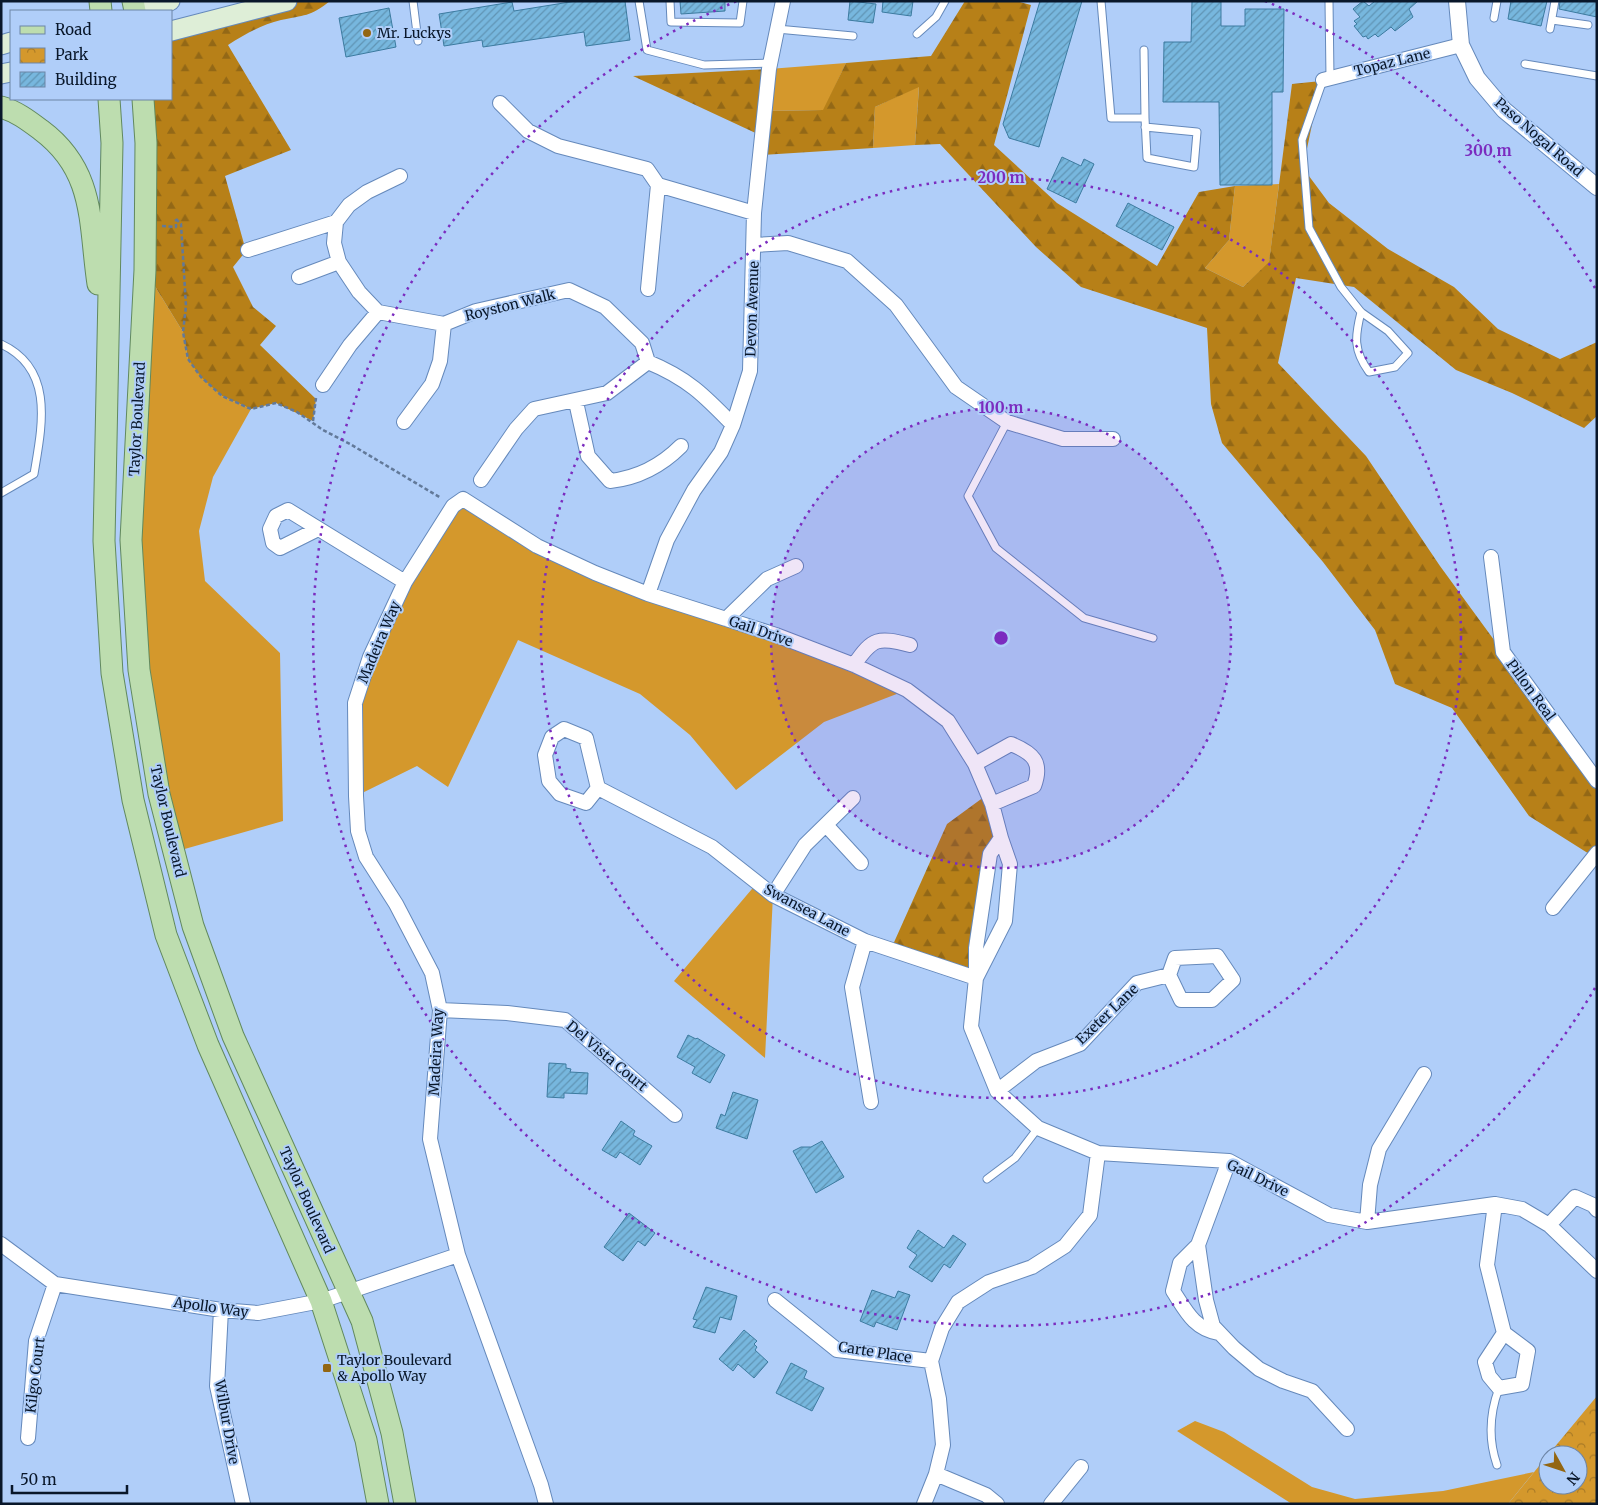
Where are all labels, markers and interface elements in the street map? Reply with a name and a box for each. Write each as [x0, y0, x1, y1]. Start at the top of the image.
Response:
legend [10, 10, 172, 100]
text: Road [55, 20, 91, 39]
place label: Mr. Luckys [377, 24, 451, 42]
marker: Mr. Luckys [361, 27, 373, 39]
street label: Topaz Lane [1352, 44, 1432, 80]
text: Park [55, 45, 89, 64]
text: Building [55, 70, 117, 89]
street label: Paso Nogal Road [1491, 94, 1587, 181]
text: 300 m [1464, 141, 1512, 160]
text: 200 m [977, 168, 1025, 187]
street label: Devon Avenue [741, 261, 763, 357]
street label: Royston Walk [463, 285, 557, 325]
street label: Taylor Boulevard [125, 361, 149, 477]
text: 100 m [979, 398, 1023, 417]
street label: Madeira Way [354, 597, 405, 686]
street label: Gail Drive [727, 612, 795, 650]
centre of rings [992, 629, 1010, 647]
street label: Pillon Real [1503, 656, 1560, 725]
street label: Taylor Boulevard [146, 763, 190, 879]
street label: Swansea Lane [761, 880, 853, 940]
street label: Exeter Lane [1072, 980, 1142, 1048]
street label: Madeira Way [425, 1007, 447, 1096]
street label: Del Vista Court [563, 1017, 652, 1096]
street label: Taylor Boulevard [275, 1144, 339, 1257]
street label: Gail Drive [1224, 1155, 1292, 1201]
street label: Apollo Way [171, 1293, 251, 1321]
street label: Kilgo Court [21, 1336, 49, 1414]
street label: Carte Place [837, 1337, 913, 1367]
place label: Taylor Boulevard & Apollo Way [337, 1351, 452, 1385]
marker: Taylor Boulevard & Apollo Way [321, 1362, 333, 1374]
street label: Wilbur Drive [211, 1377, 243, 1466]
north arrow [1538, 1445, 1588, 1495]
scale bar [12, 1462, 128, 1494]
text: N [1563, 1468, 1583, 1488]
text: 50 m [20, 1470, 57, 1489]

